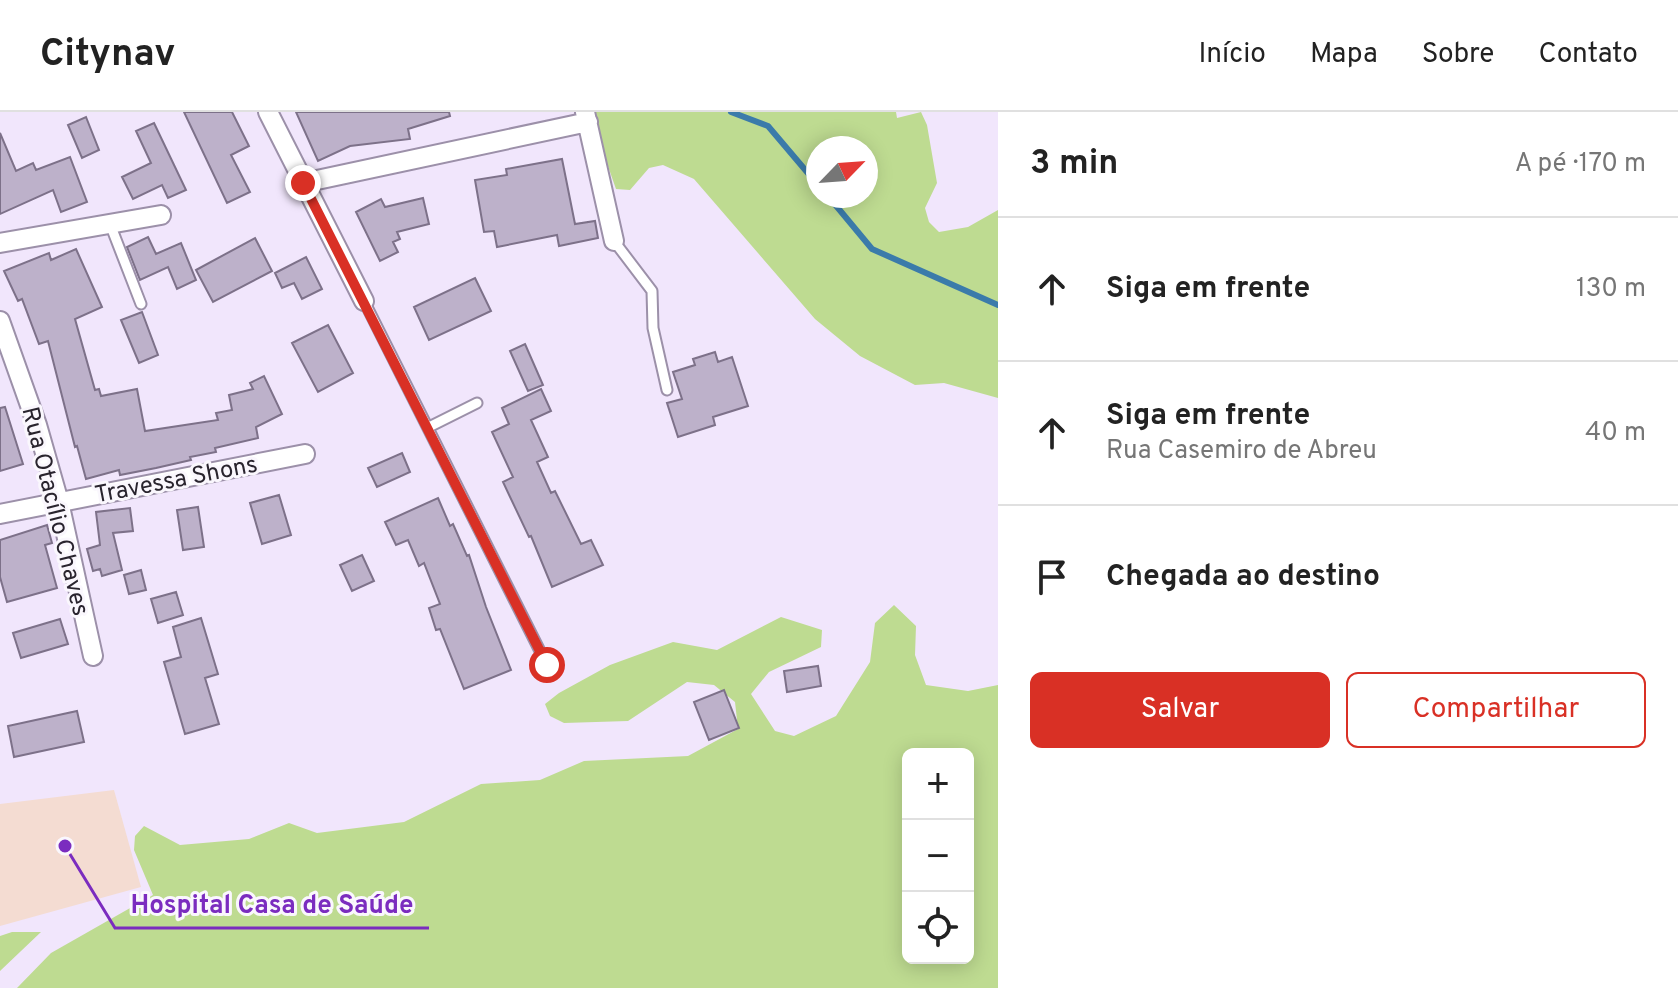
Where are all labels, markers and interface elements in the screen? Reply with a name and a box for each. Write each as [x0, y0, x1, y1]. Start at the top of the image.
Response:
text: Citynav [40, 31, 176, 80]
text: Início [1198, 37, 1266, 73]
text: Mapa [1310, 37, 1378, 73]
text: Sobre [1422, 37, 1494, 73]
text: Contato [1538, 37, 1638, 73]
north arrow [806, 136, 878, 208]
text: 3 min [1030, 143, 1118, 186]
text: A pé · 170 m [1515, 148, 1646, 181]
route end [285, 165, 321, 201]
icon: ahead [1030, 267, 1074, 311]
text: Siga em frente [1106, 271, 1310, 308]
text: 130 m [1576, 273, 1646, 306]
text: Siga em frente [1106, 398, 1310, 435]
street label: Rua Otacílio Chaves [14, 404, 95, 619]
icon: ahead [1030, 411, 1074, 455]
text: 40 m [1585, 417, 1646, 450]
text: Rua Casemiro de Abreu [1106, 435, 1377, 468]
street label: Travessa Shons [93, 450, 260, 511]
icon: arrive [1030, 555, 1074, 599]
text: Chegada ao destino [1106, 559, 1380, 596]
route start [529, 647, 565, 683]
button: Salvar [1030, 672, 1330, 748]
button: Compartilhar [1346, 672, 1646, 748]
map controls [902, 748, 974, 964]
button: + [902, 748, 974, 820]
button: − [902, 820, 974, 892]
callout: Hospital Casa de Saúde [115, 878, 429, 928]
text: Hospital Casa de Saúde [131, 890, 413, 923]
button: locate [902, 892, 974, 964]

